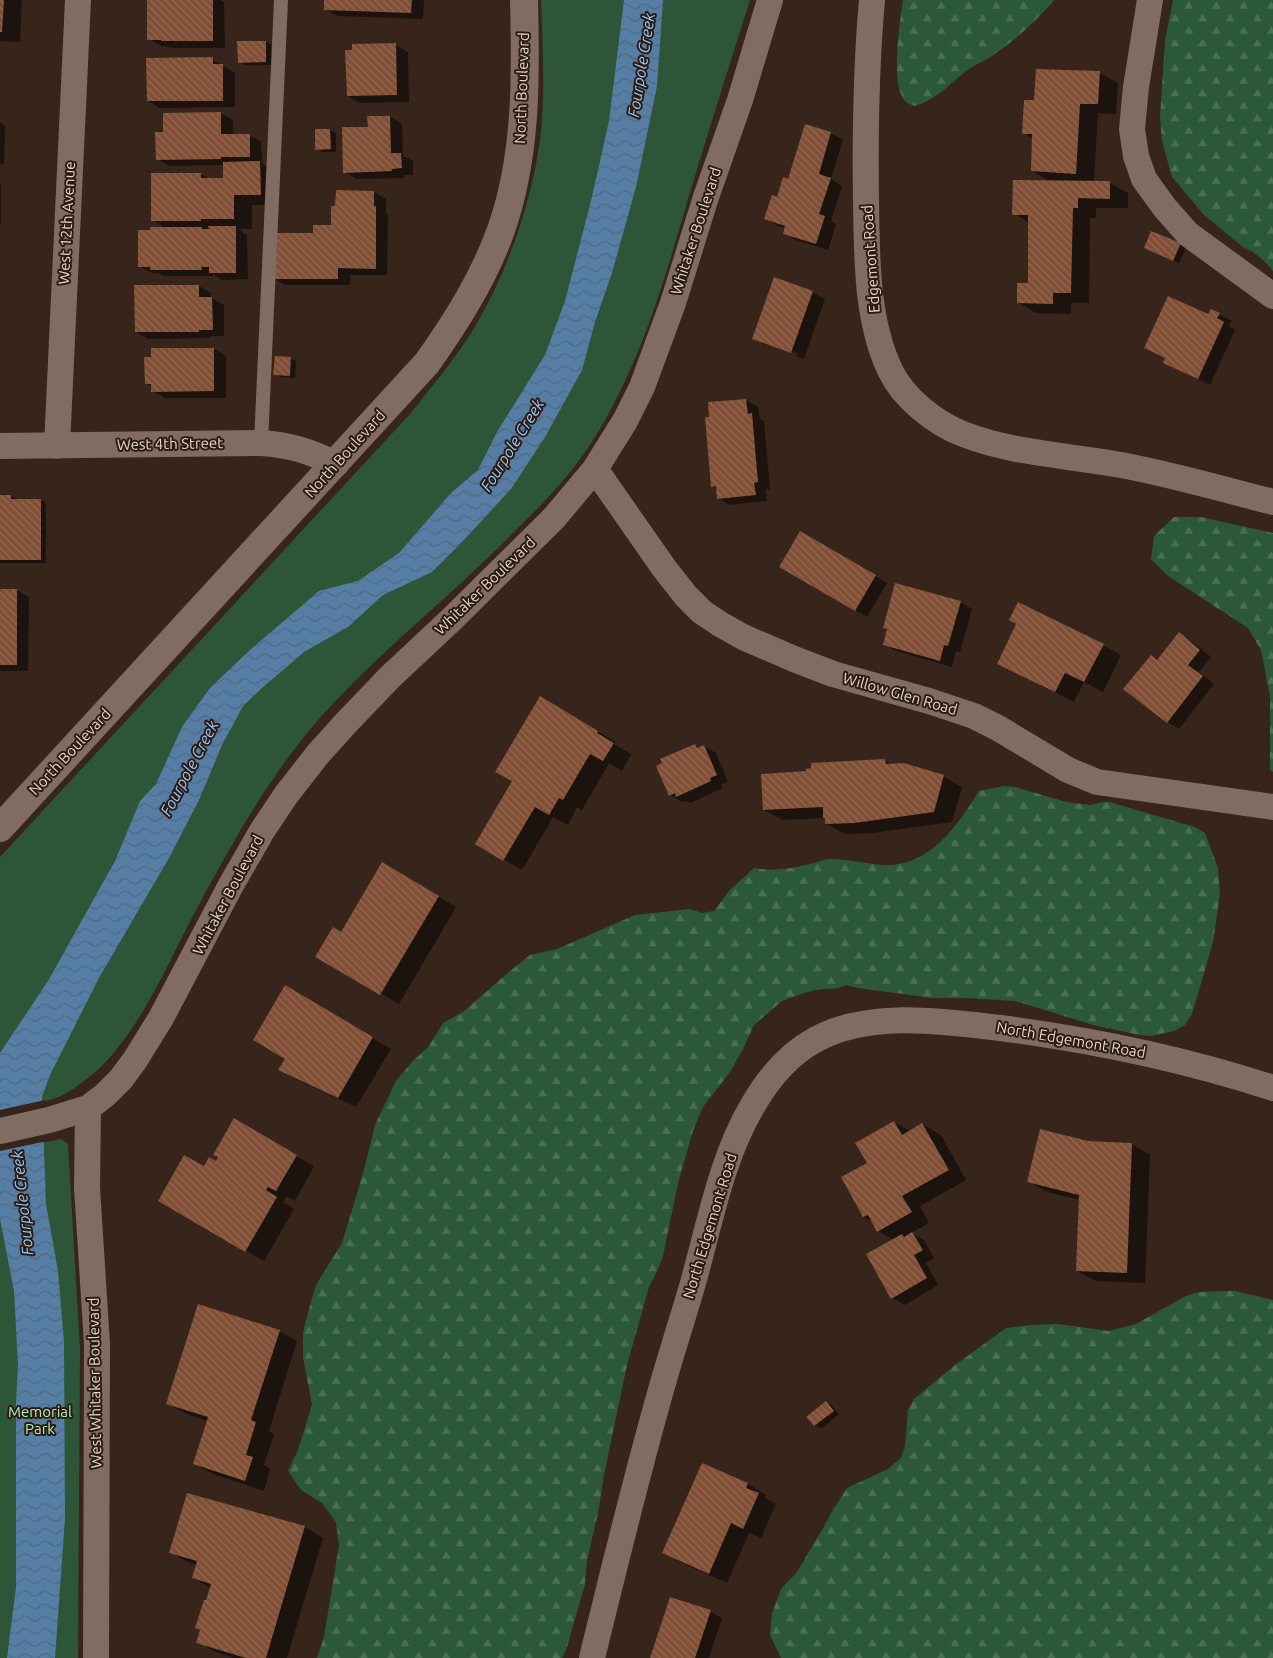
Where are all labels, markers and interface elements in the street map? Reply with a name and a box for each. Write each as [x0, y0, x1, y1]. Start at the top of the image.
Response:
water label: Fourpole Creek [624, 11, 658, 118]
street label: North Boulevard [511, 32, 532, 144]
street label: West 12th Avenue [55, 161, 78, 285]
street label: Whitaker Boulevard [667, 165, 724, 297]
street label: Edgemont Road [858, 204, 883, 314]
water label: Fourpole Creek [476, 395, 548, 494]
street label: North Boulevard [301, 407, 388, 501]
street label: West 4th Street [117, 434, 223, 453]
street label: Whitaker Boulevard [431, 533, 538, 638]
street label: Willow Glen Road [841, 669, 959, 718]
street label: North Boulevard [25, 705, 114, 798]
water label: Fourpole Creek [156, 717, 222, 819]
street label: Whitaker Boulevard [189, 832, 266, 957]
street label: North Edgemont Road [995, 1018, 1147, 1061]
water label: Fourpole Creek [7, 1149, 36, 1256]
street label: North Edgemont Road [679, 1151, 740, 1301]
street label: West Whitaker Boulevard [85, 1298, 104, 1468]
park label: Memorial Park [8, 1403, 72, 1437]

